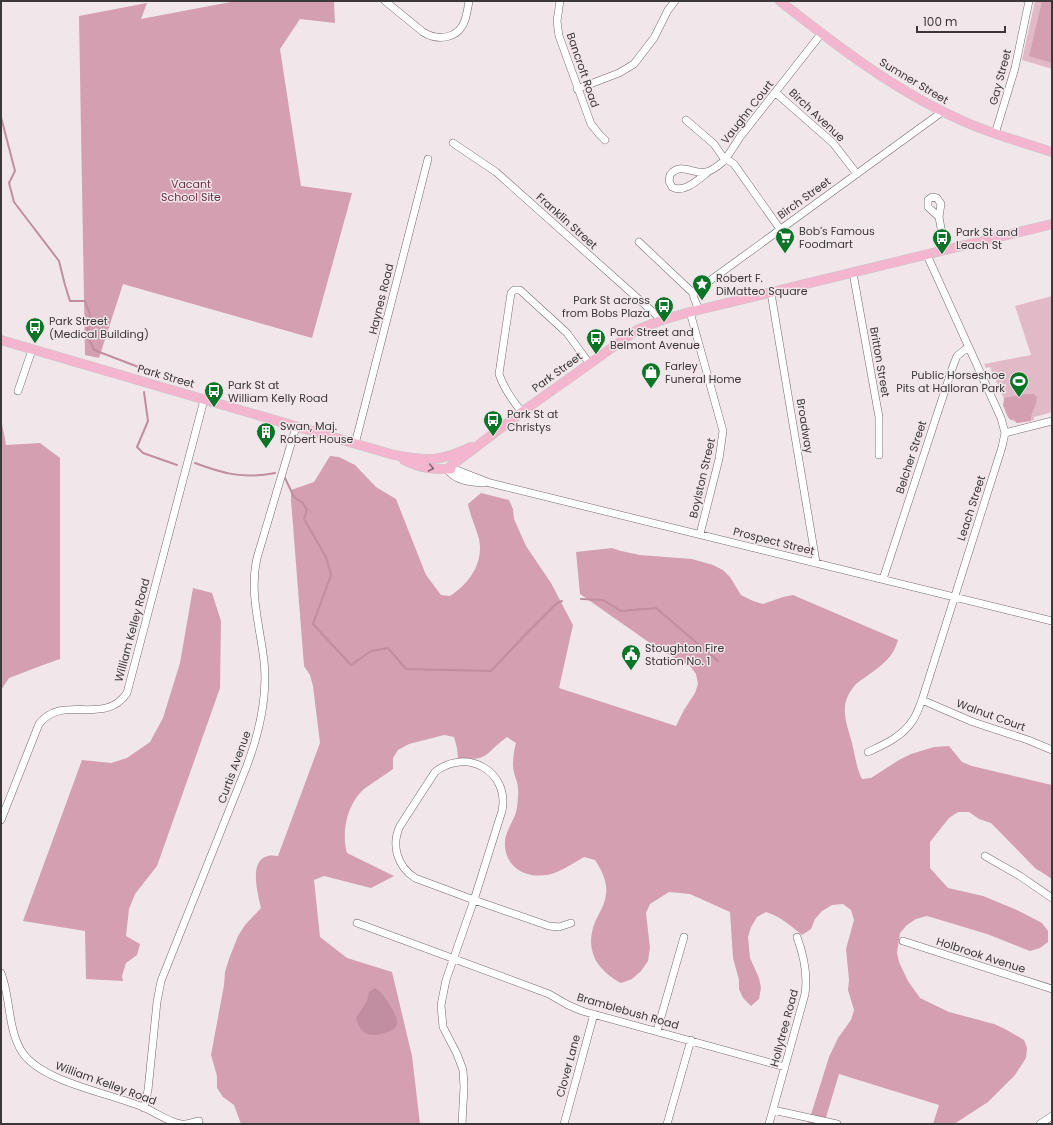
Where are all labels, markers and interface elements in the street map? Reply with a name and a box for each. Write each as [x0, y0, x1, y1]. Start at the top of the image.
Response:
scale bar [917, 8, 1005, 34]
text: 100 m [923, 13, 957, 30]
street label: Bancroft Road [563, 30, 603, 110]
street label: Gay Street [985, 47, 1015, 107]
street label: Sumner Street [876, 54, 952, 108]
street label: Vaughn Court [717, 77, 777, 147]
street label: Birch Avenue [785, 85, 849, 145]
street label: Birch Street [774, 173, 834, 223]
park label: Vacant School Site [161, 176, 221, 205]
street label: Franklin Street [533, 189, 601, 253]
place label: Bob's Famous Foodmart [799, 223, 875, 252]
place label: Park St and Leach St [956, 224, 1018, 253]
supermarket icon: Bob's Famous Foodmart [774, 226, 796, 254]
bus stop icon: Park St and Leach St [931, 227, 953, 255]
street label: Haynes Road [364, 262, 398, 336]
place label: Robert F. DiMatteo Square [716, 270, 808, 299]
place icon: Robert F. DiMatteo Square [691, 273, 713, 301]
place label: Park St across from Bobs Plaza [562, 292, 650, 321]
bus stop icon: Park St across from Bobs Plaza [653, 295, 675, 323]
place label: Park Street (Medical Building) [49, 313, 149, 342]
bus stop icon: Park Street (Medical Building) [24, 316, 46, 344]
place label: Park Street and Belmont Avenue [610, 324, 700, 353]
street label: Britton Street [866, 326, 894, 398]
bus stop icon: Park Street and Belmont Avenue [585, 327, 607, 355]
street label: Park Street [529, 348, 585, 396]
place label: Farley Funeral Home [665, 358, 742, 387]
street label: Park Street [136, 360, 196, 392]
shop icon: Farley Funeral Home [640, 361, 662, 389]
place label: Public Horseshoe Pits at Halloran Park [896, 367, 1005, 396]
sports icon: Public Horseshoe Pits at Halloran Park [1008, 370, 1030, 398]
place label: Park St at William Kelly Road [228, 377, 328, 406]
bus stop icon: Park St at William Kelly Road [203, 380, 225, 408]
street label: Broadway [793, 397, 817, 455]
place label: Park St at Christys [507, 406, 558, 435]
bus stop icon: Park St at Christys [482, 409, 504, 437]
place label: Swan, Maj. Robert House [280, 418, 353, 447]
street label: Belcher Street [892, 418, 930, 496]
building icon: Swan, Maj. Robert House [255, 421, 277, 449]
street label: Boylston Street [685, 436, 719, 520]
one-way arrow [428, 464, 434, 472]
street label: Leach Street [953, 473, 989, 543]
street label: Prospect Street [732, 523, 816, 559]
street label: William Kelley Road [110, 576, 154, 684]
place label: Stoughton Fire Station No. 1 [645, 640, 724, 669]
public building icon: Stoughton Fire Station No. 1 [620, 643, 642, 671]
street label: Walnut Court [954, 695, 1028, 735]
street label: Curtis Avenue [213, 728, 255, 806]
street label: Holbrook Avenue [934, 933, 1028, 977]
street label: Hollytree Road [766, 988, 802, 1068]
street label: Bramblebush Road [575, 989, 681, 1033]
street label: Clover Lane [552, 1033, 584, 1099]
street label: William Kelley Road [53, 1057, 159, 1109]

